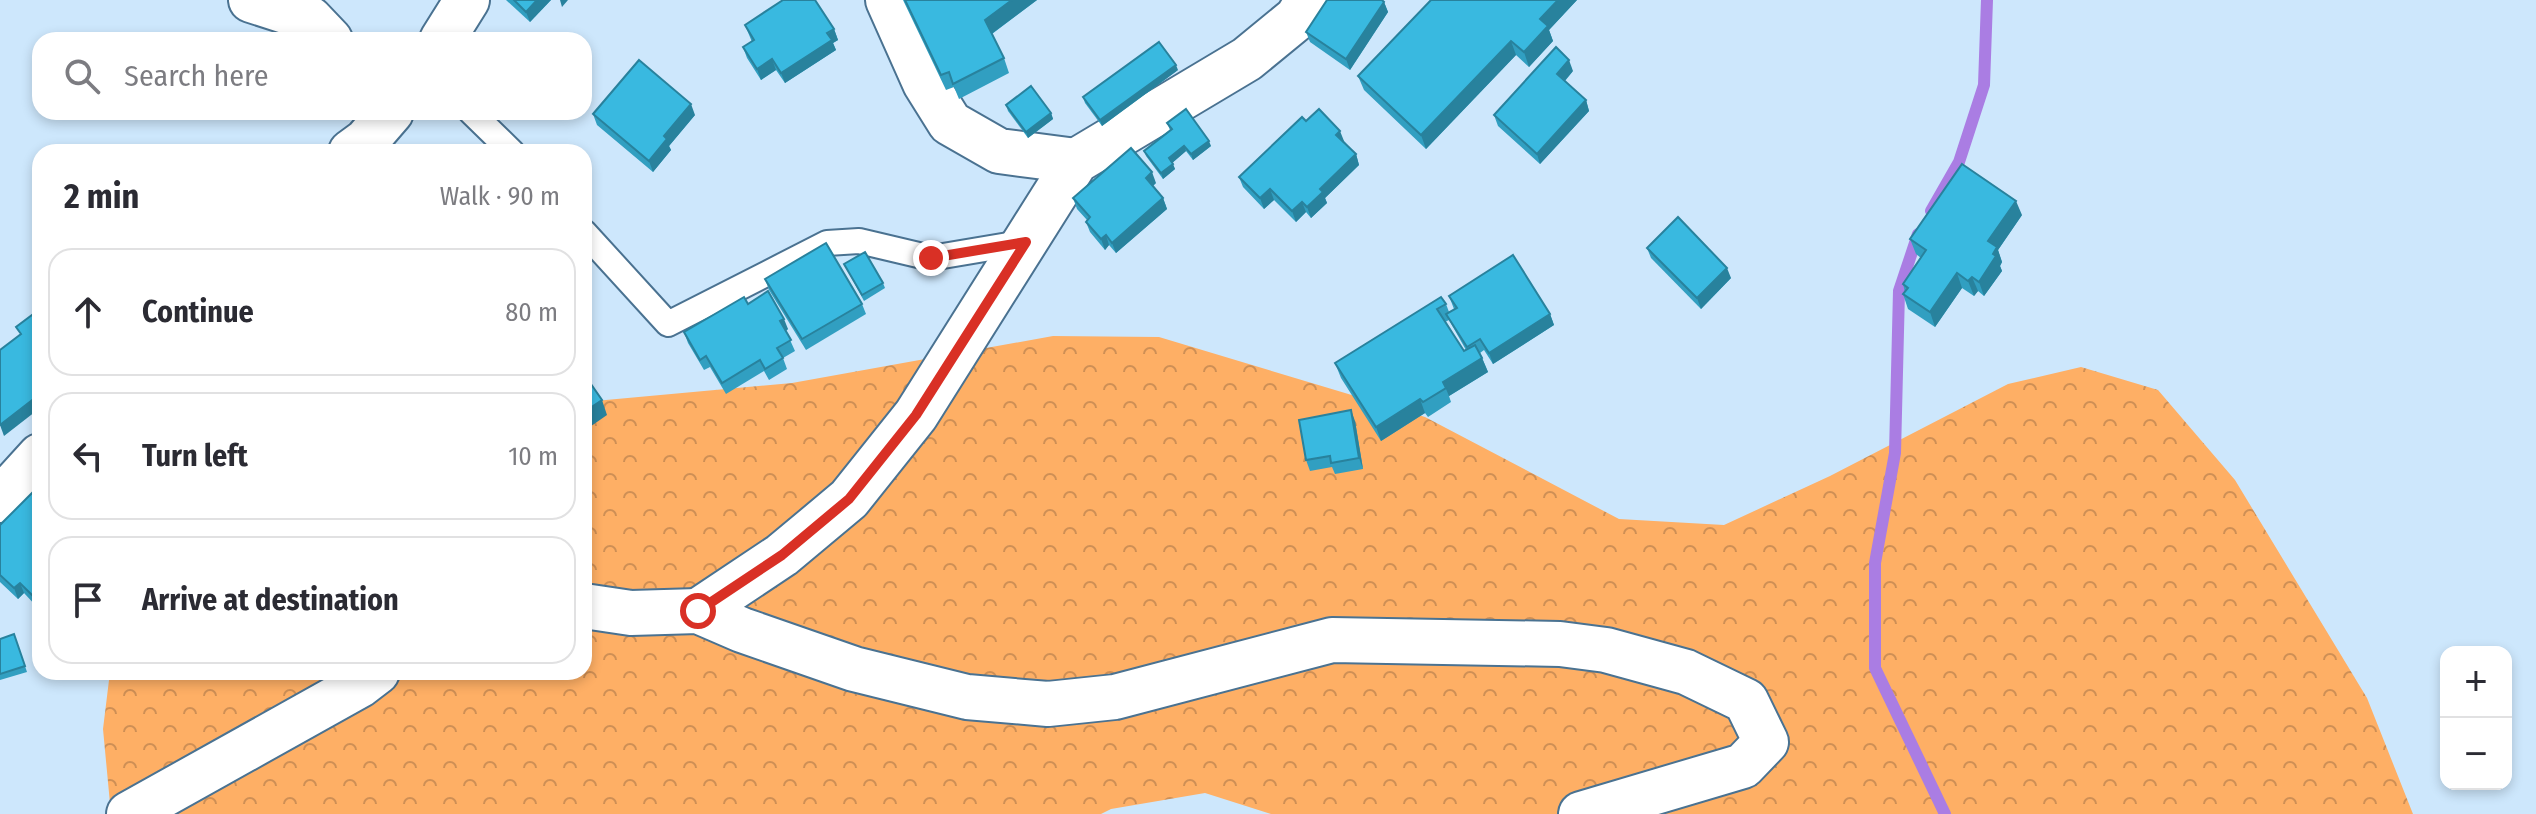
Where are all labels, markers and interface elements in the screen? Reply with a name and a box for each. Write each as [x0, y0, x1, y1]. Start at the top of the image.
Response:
search box [32, 32, 592, 120]
icon: search [60, 54, 104, 98]
text: Search here [124, 58, 269, 94]
text: 2 min [64, 176, 139, 217]
text: Walk · 90 m [440, 181, 560, 212]
route end [913, 240, 949, 276]
icon: ahead [66, 290, 110, 334]
text: Continue [142, 294, 254, 330]
text: 80 m [505, 297, 558, 328]
icon: left [66, 434, 110, 478]
text: Turn left [142, 438, 248, 474]
text: 10 m [508, 441, 558, 472]
icon: arrive [66, 578, 110, 622]
text: Arrive at destination [142, 582, 399, 618]
route start [680, 593, 716, 629]
map controls [2440, 646, 2512, 790]
button: + [2440, 646, 2512, 718]
button: − [2440, 718, 2512, 790]

